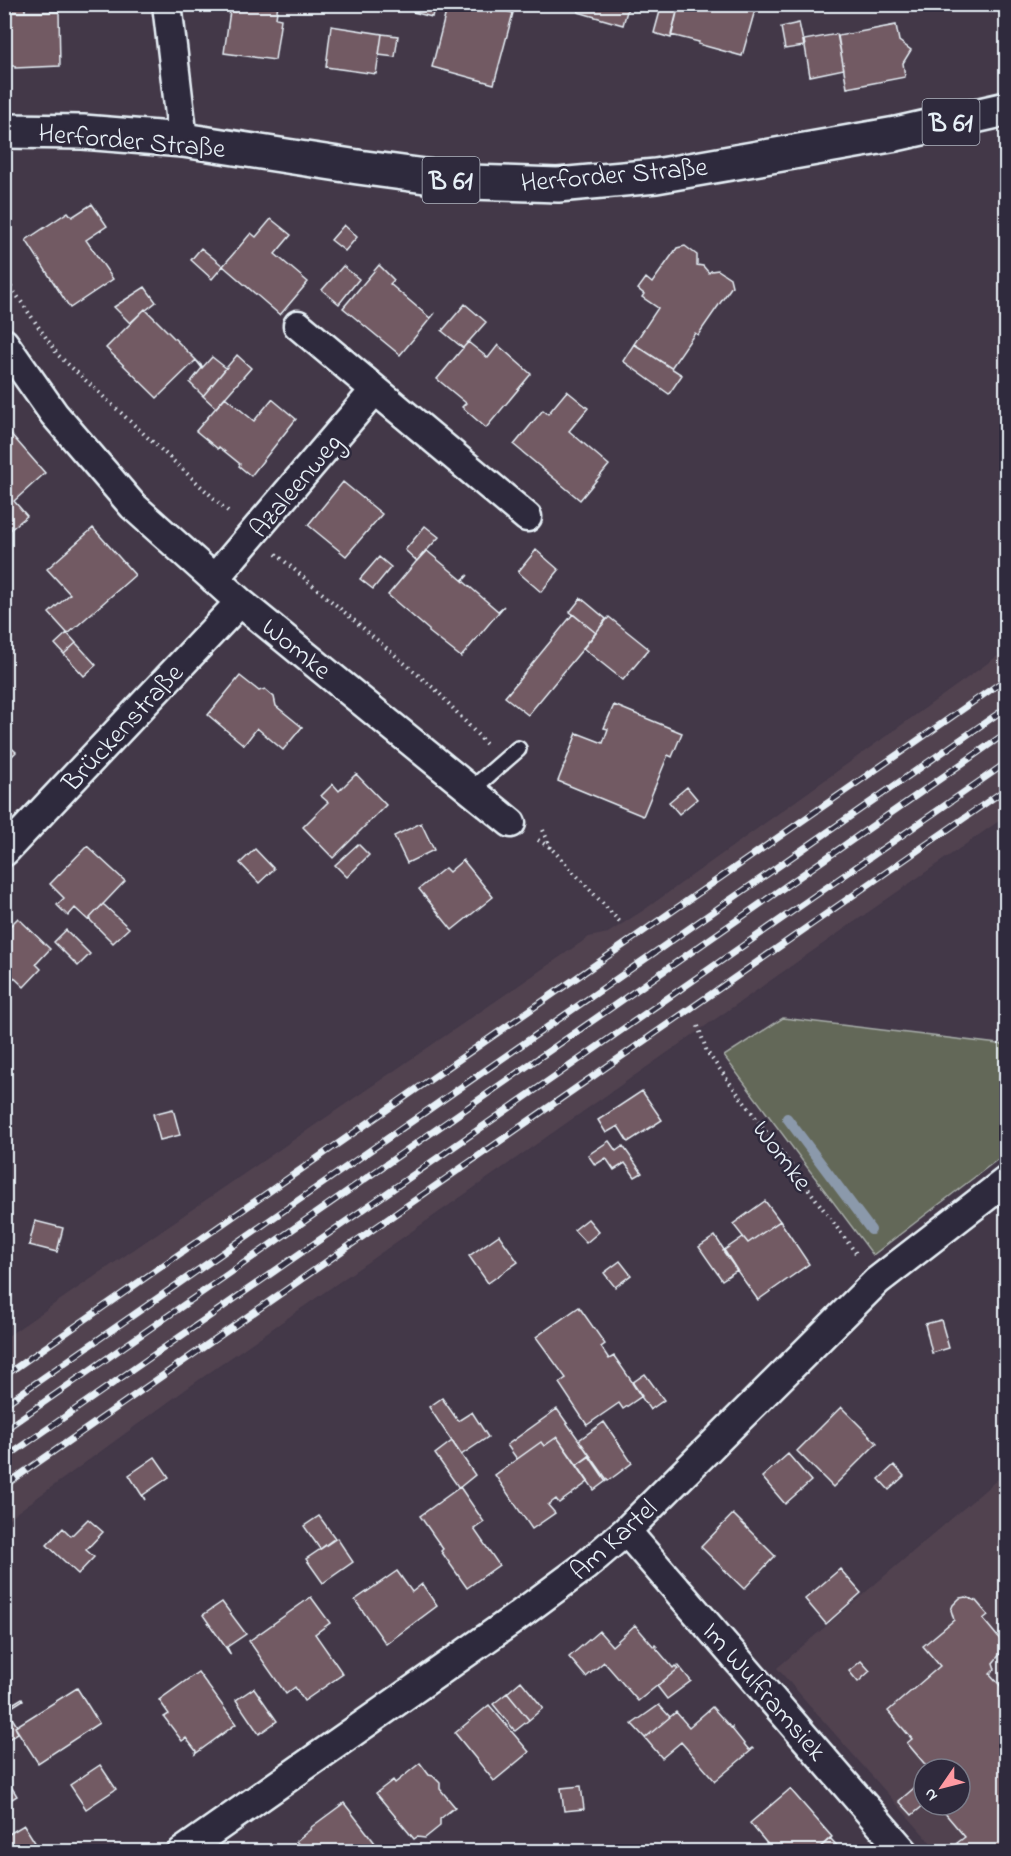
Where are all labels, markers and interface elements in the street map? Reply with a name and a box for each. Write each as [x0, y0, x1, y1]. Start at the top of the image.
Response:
road number: B 61 [922, 99, 980, 145]
street label: Herforder Straße [37, 115, 228, 170]
street label: Herforder Straße [519, 149, 710, 204]
road number: B 61 [422, 157, 480, 203]
street label: Azaleenweg [241, 426, 353, 548]
street label: Womke [252, 610, 339, 691]
street label: Brückenstraße [53, 655, 194, 802]
street label: Womke [741, 1113, 821, 1201]
street label: Am Kartel [562, 1491, 667, 1591]
street label: Im Wulframsiek [692, 1615, 835, 1771]
north arrow [912, 1757, 972, 1817]
text: N [918, 1783, 944, 1806]

